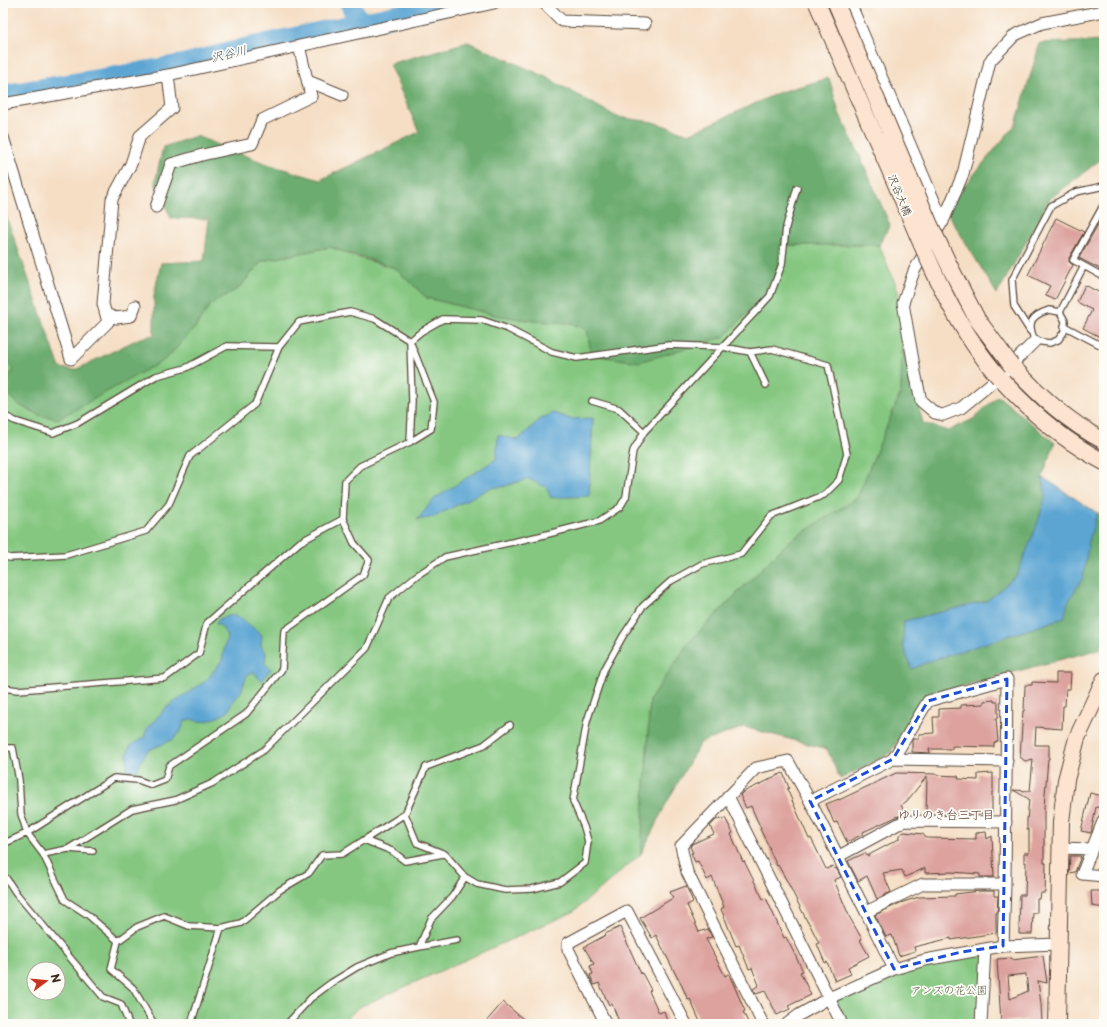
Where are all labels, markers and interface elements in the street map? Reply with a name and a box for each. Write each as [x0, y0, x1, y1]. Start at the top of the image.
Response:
water label: 沢谷川 [209, 40, 248, 66]
street label: 沢谷大橋 [884, 171, 917, 218]
district label: ゆりのき台三丁目 [898, 805, 994, 823]
north arrow [26, 961, 66, 1001]
text: N [47, 972, 66, 985]
park label: アンズの花公園 [911, 981, 988, 998]

